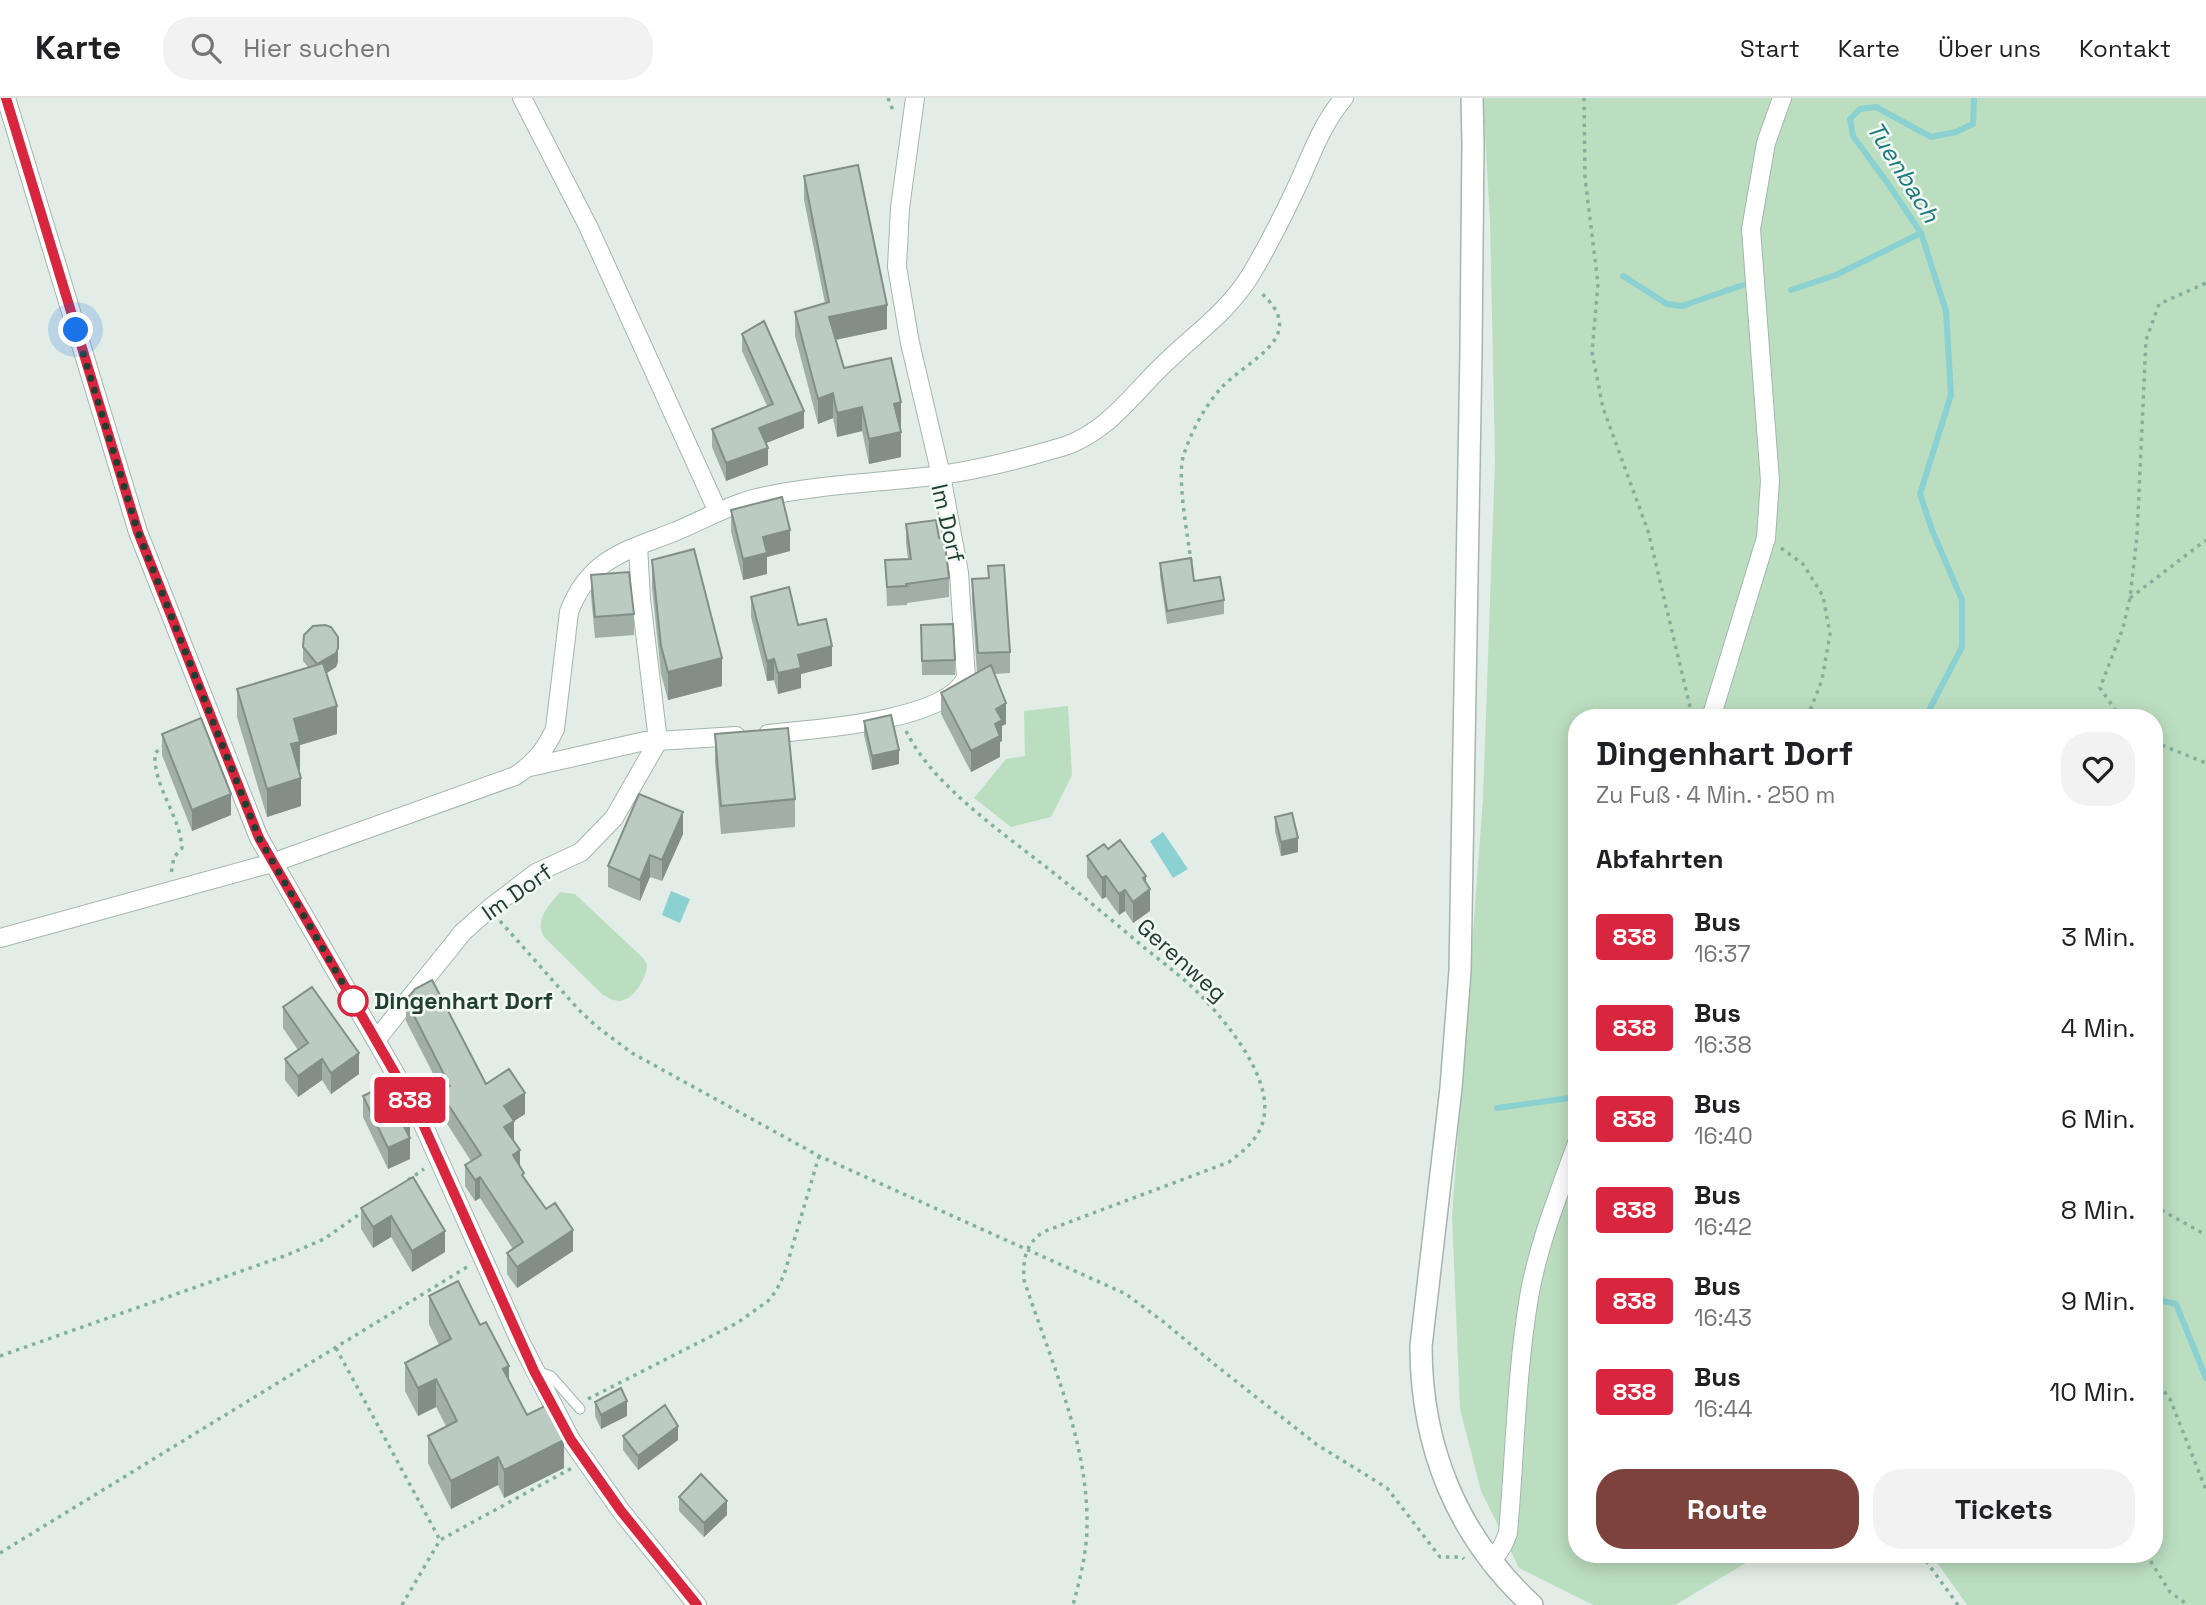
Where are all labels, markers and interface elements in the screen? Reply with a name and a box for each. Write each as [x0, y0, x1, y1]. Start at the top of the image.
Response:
search box [163, 17, 653, 80]
text: Karte [35, 27, 121, 69]
icon: search [187, 29, 225, 67]
text: Hier suchen [243, 31, 391, 65]
text: Start [1740, 33, 1800, 64]
text: Karte [1838, 33, 1900, 64]
text: Über uns [1938, 33, 2041, 64]
text: Kontakt [2079, 33, 2171, 64]
water label: Tuenbach [1860, 115, 1947, 229]
your location [58, 312, 93, 347]
street label: Im Dorf [924, 481, 972, 565]
button: heart [2061, 732, 2135, 806]
text: Dingenhart Dorf [1596, 733, 1853, 775]
text: Zu Fuß · 4 Min. · 250 m [1596, 780, 1835, 810]
text: Abfahrten [1596, 842, 1724, 876]
street label: Im Dorf [476, 857, 558, 927]
text: Bus [1694, 905, 1741, 939]
street label: Gerenweg [1131, 912, 1233, 1008]
text: 3 Min. [2061, 920, 2135, 954]
text: 838 [1613, 921, 1656, 952]
text: 16:37 [1694, 939, 1750, 969]
marker: Dingenhart Dorf [338, 986, 368, 1016]
place label: Dingenhart Dorf [374, 986, 553, 1016]
text: Bus [1694, 996, 1741, 1030]
text: 4 Min. [2061, 1011, 2135, 1045]
text: 838 [1613, 1012, 1656, 1043]
text: 16:38 [1694, 1030, 1752, 1060]
line badge: 838 [370, 1077, 450, 1123]
text: 838 [388, 1084, 432, 1115]
text: Bus [1694, 1087, 1741, 1121]
text: 6 Min. [2061, 1102, 2135, 1136]
text: 838 [1613, 1103, 1656, 1134]
text: 16:40 [1694, 1121, 1753, 1151]
text: Bus [1694, 1178, 1741, 1212]
text: 8 Min. [2061, 1193, 2135, 1227]
text: 838 [1613, 1194, 1656, 1225]
text: 16:42 [1694, 1212, 1752, 1242]
text: Bus [1694, 1269, 1741, 1303]
text: 9 Min. [2061, 1284, 2135, 1318]
text: 838 [1613, 1285, 1656, 1316]
text: 16:43 [1694, 1303, 1752, 1333]
text: Bus [1694, 1360, 1741, 1394]
text: 10 Min. [2049, 1375, 2135, 1409]
text: 838 [1613, 1376, 1656, 1407]
text: 16:44 [1694, 1394, 1752, 1424]
button: Route [1596, 1469, 1859, 1549]
button: Tickets [1873, 1469, 2135, 1549]

